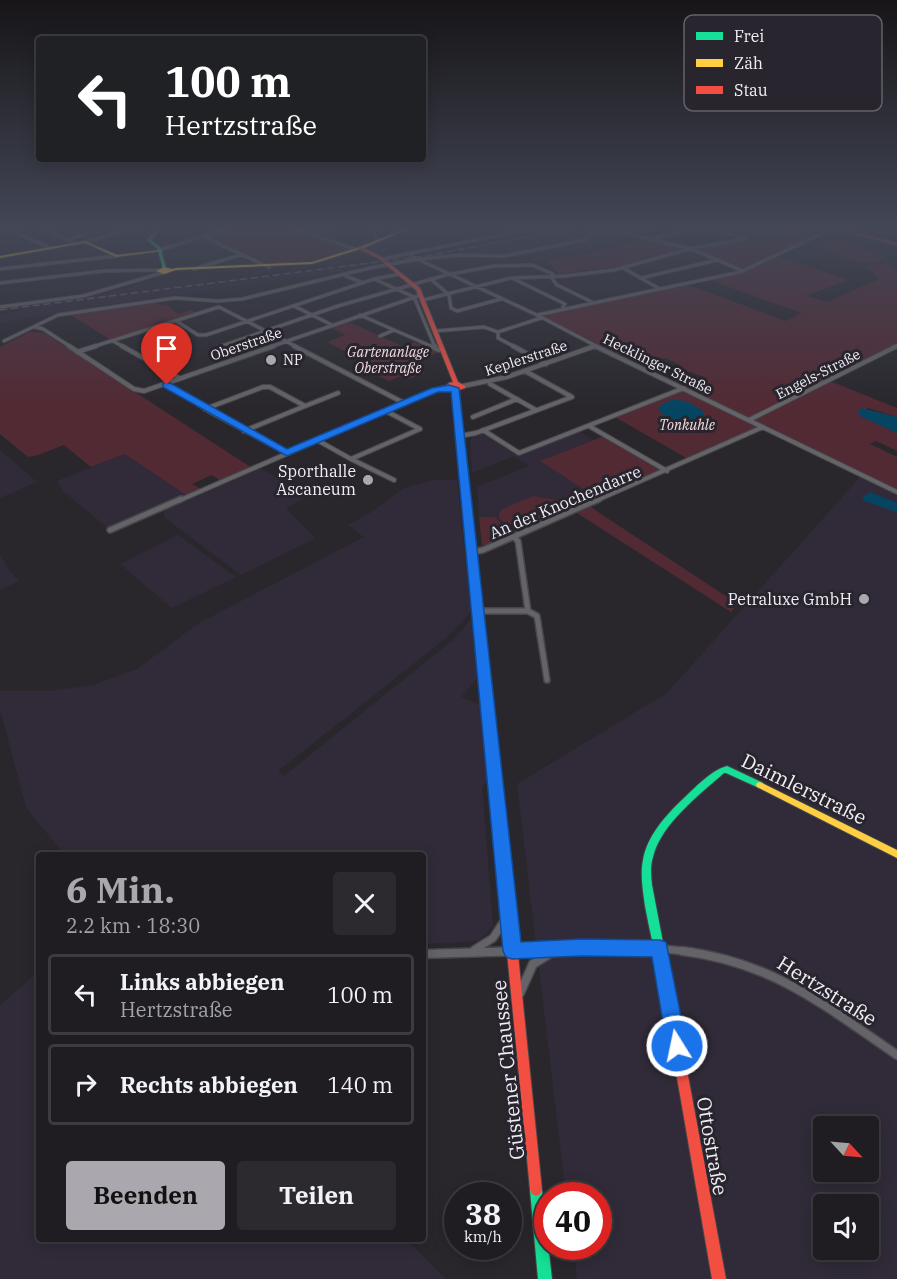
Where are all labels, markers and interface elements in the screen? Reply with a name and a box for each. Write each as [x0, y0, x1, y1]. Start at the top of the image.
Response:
legend [684, 15, 882, 111]
text: Frei [734, 26, 764, 46]
text: Zäh [734, 53, 763, 73]
text: 100 m [165, 54, 291, 109]
icon: left [66, 60, 144, 138]
text: Stau [734, 80, 768, 100]
text: Hertzstraße [165, 107, 317, 142]
pin [141, 323, 192, 385]
street label: Oberstraße [208, 323, 284, 365]
street label: Hecklinger Straße [600, 330, 716, 398]
icon: arrive [150, 332, 183, 365]
street label: Keplerstraße [483, 336, 569, 380]
park label: Gartenanlage Oberstraße [347, 343, 430, 377]
street label: Engels-Straße [773, 345, 863, 403]
place label: NP [283, 351, 303, 369]
marker: NP [264, 353, 278, 367]
park label: Tonkuhle [659, 416, 716, 434]
place label: Sporthalle Ascaneum [276, 461, 356, 499]
street label: An der Knochendarre [486, 461, 644, 543]
marker: Sporthalle Ascaneum [361, 473, 375, 487]
place label: Petraluxe GmbH [728, 589, 852, 609]
marker: Petraluxe GmbH [857, 592, 871, 606]
street label: Daimlerstraße [737, 747, 871, 830]
text: 6 Min. [66, 866, 175, 913]
button: close [333, 872, 396, 935]
text: 2.2 km · 18:30 [66, 912, 200, 939]
street label: Hertzstraße [772, 949, 882, 1032]
text: Links abbiegen [120, 967, 285, 996]
icon: left [69, 978, 102, 1011]
street label: Güstener Chaussee [485, 979, 530, 1161]
text: 100 m [327, 980, 393, 1009]
text: Hertzstraße [120, 996, 233, 1023]
position arrow [645, 1014, 709, 1078]
icon: right [69, 1068, 102, 1101]
text: Rechts abbiegen [120, 1070, 298, 1099]
text: 140 m [327, 1070, 393, 1099]
street label: Ottostraße [691, 1095, 734, 1197]
north arrow [813, 1116, 879, 1182]
map controls [813, 1116, 879, 1260]
button: Beenden [66, 1161, 225, 1230]
button: Teilen [237, 1161, 396, 1230]
speed limit sign: 40 [534, 1182, 612, 1260]
text: 38 [465, 1194, 501, 1233]
button: sound [813, 1194, 879, 1260]
text: km/h [464, 1227, 502, 1246]

